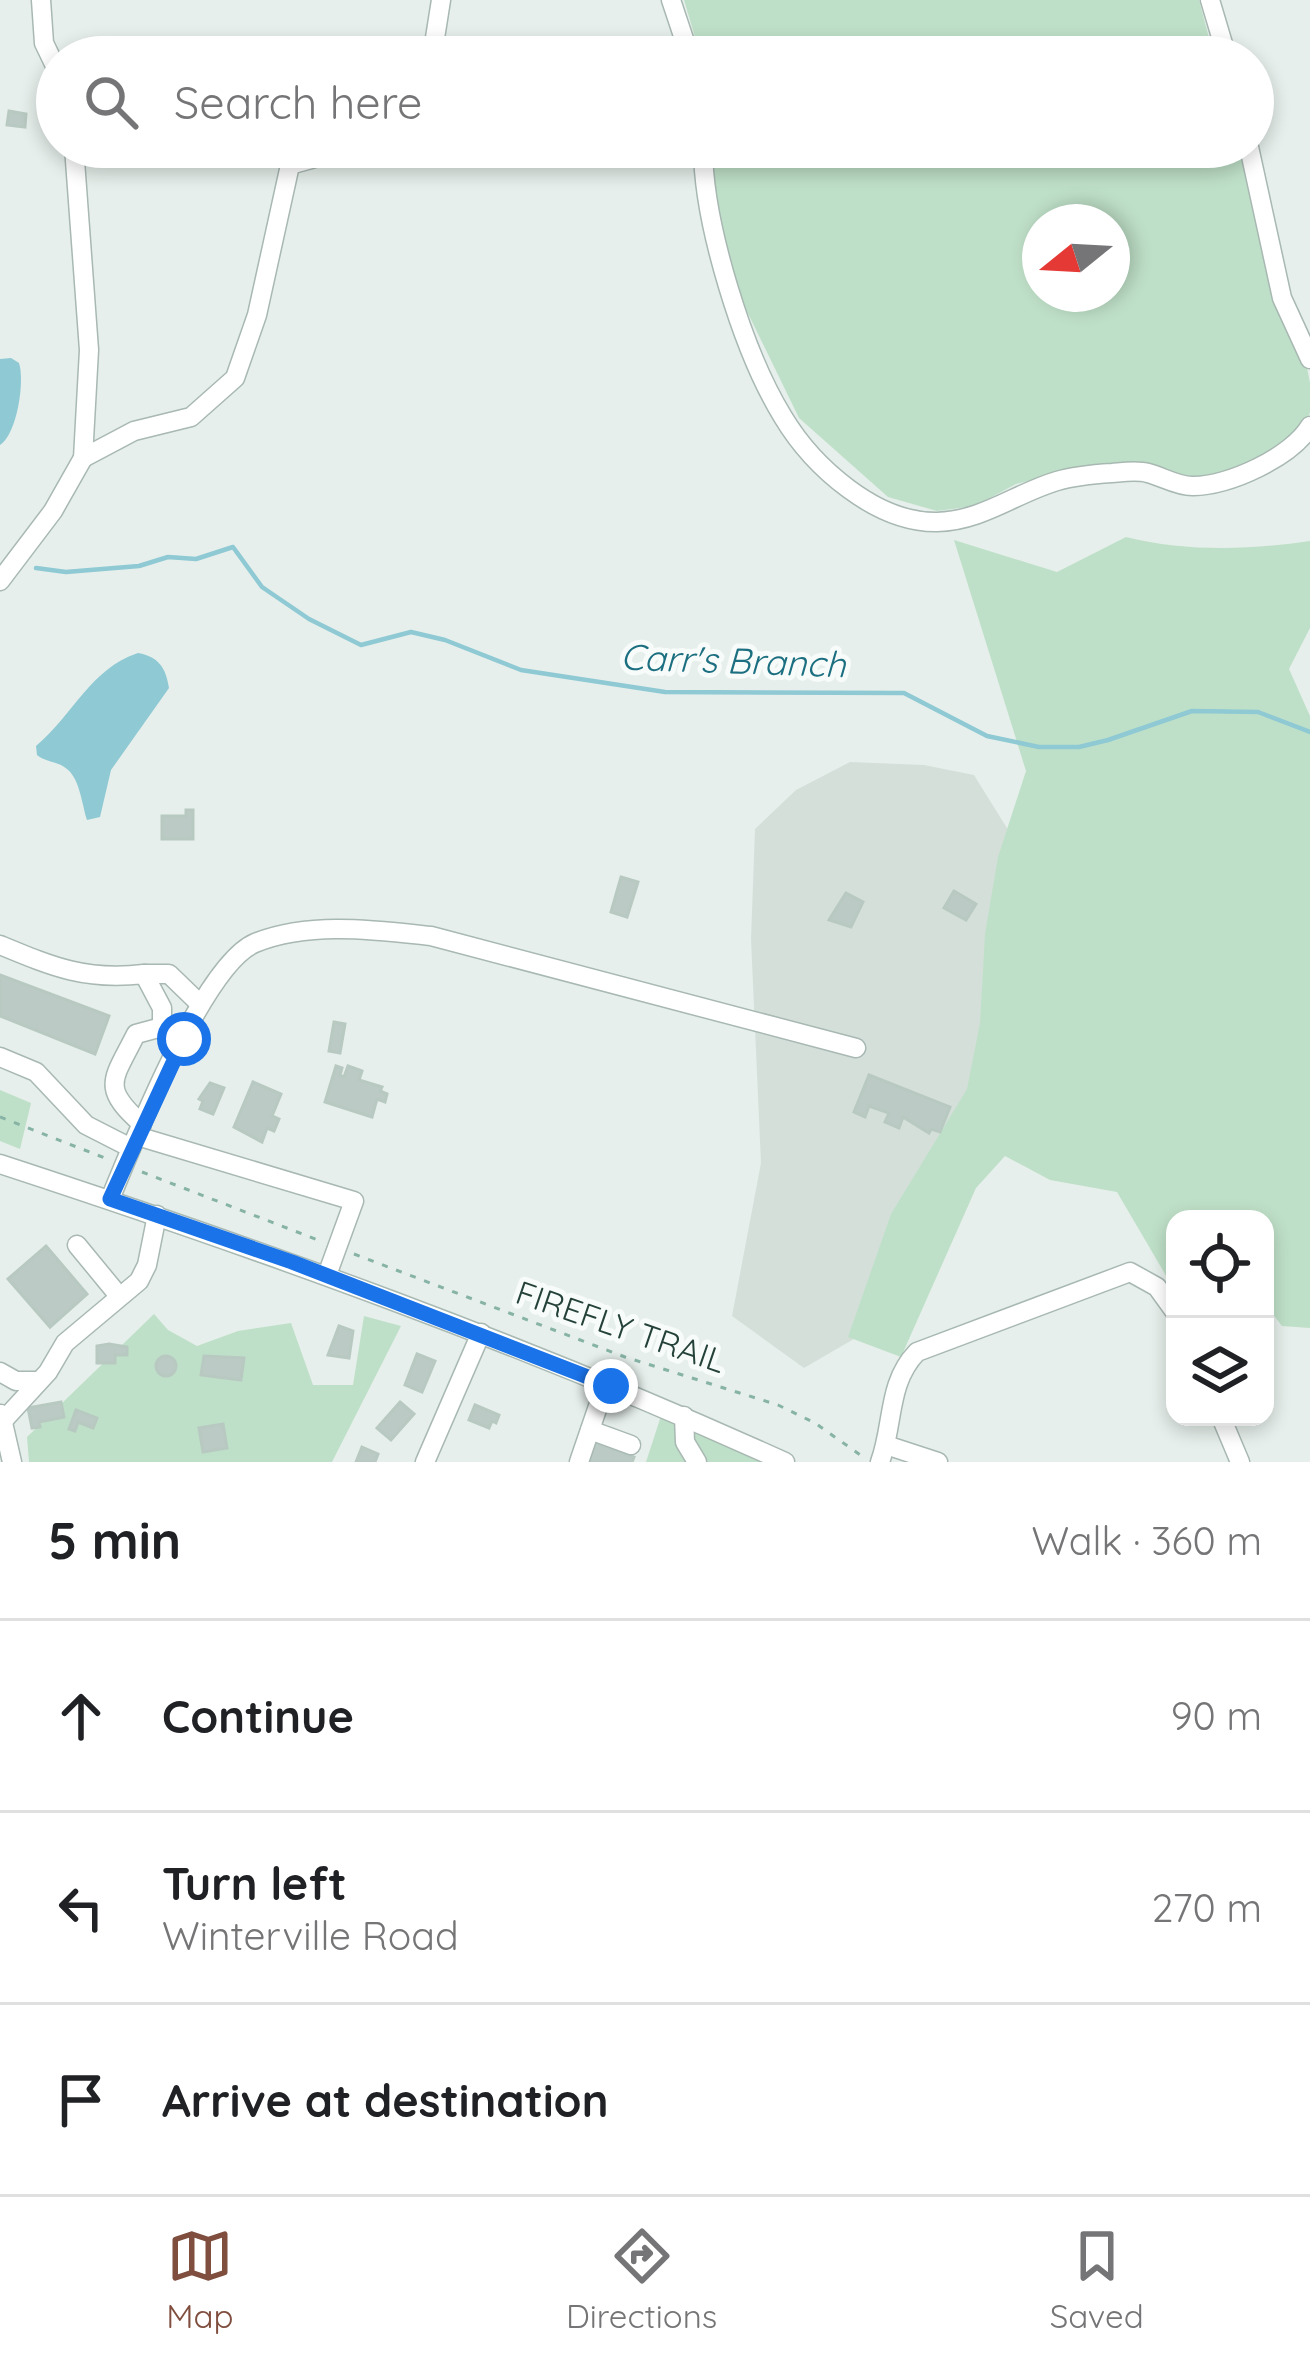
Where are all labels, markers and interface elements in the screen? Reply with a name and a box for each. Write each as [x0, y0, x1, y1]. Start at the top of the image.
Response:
search box [36, 36, 1274, 168]
icon: search [78, 69, 144, 135]
text: Search here [174, 74, 422, 130]
north arrow [1022, 204, 1130, 312]
water label: Carr's Branch [620, 634, 847, 686]
route start [157, 1012, 211, 1066]
map controls [1166, 1210, 1274, 1426]
button: locate [1166, 1210, 1274, 1318]
street label: FIREFLY TRAIL [511, 1271, 731, 1381]
button: layers [1166, 1318, 1274, 1426]
route end [584, 1359, 638, 1413]
text: 5 min [48, 1508, 181, 1572]
text: Walk · 360 m [1031, 1516, 1262, 1565]
icon: ahead [48, 1683, 114, 1749]
text: Continue [162, 1688, 354, 1744]
text: 90 m [1171, 1691, 1262, 1740]
text: Turn left [162, 1855, 347, 1911]
icon: left [48, 1875, 114, 1941]
text: 270 m [1152, 1883, 1262, 1932]
text: Winterville Road [162, 1911, 459, 1960]
icon: arrive [48, 2067, 114, 2133]
text: Arrive at destination [162, 2072, 608, 2128]
tab: Map [166, 2223, 234, 2336]
tab: Directions [566, 2223, 717, 2336]
tab: Saved [1050, 2223, 1144, 2336]

